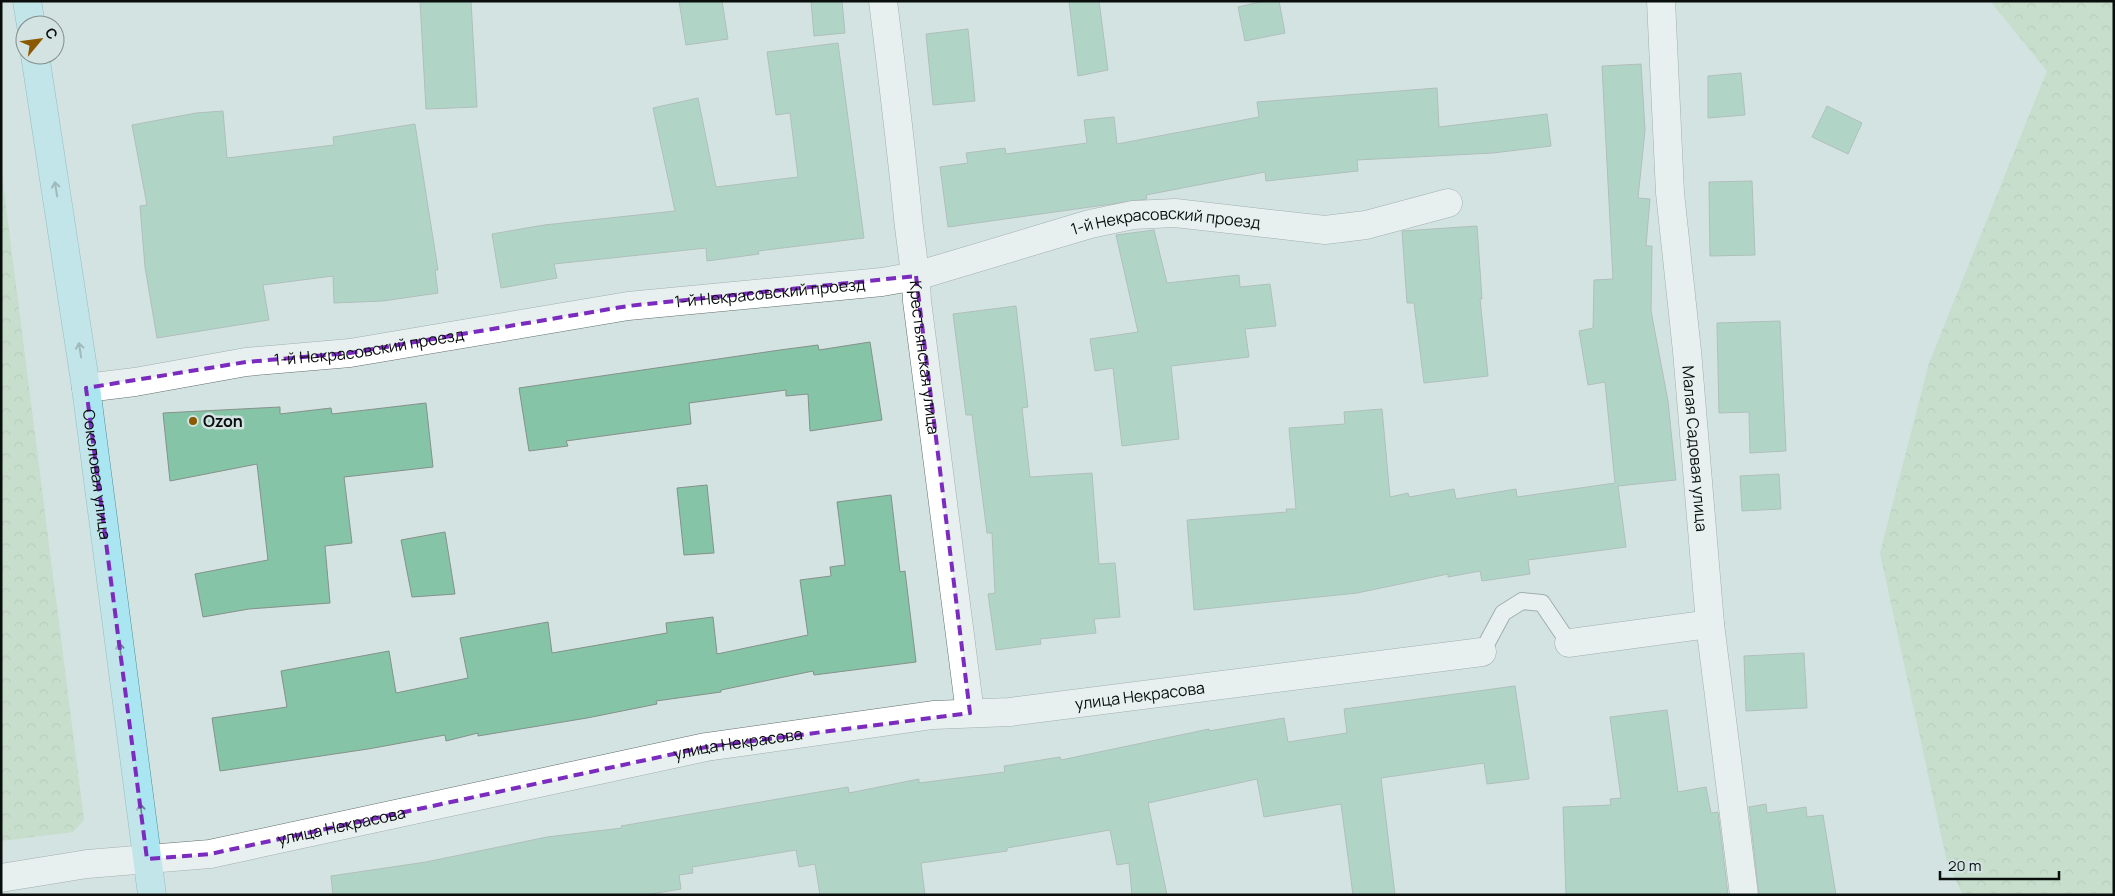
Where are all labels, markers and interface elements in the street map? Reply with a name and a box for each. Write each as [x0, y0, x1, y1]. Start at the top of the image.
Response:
north arrow [15, 15, 65, 65]
text: С [41, 24, 63, 43]
one-way arrow [50, 182, 60, 198]
street label: 1-й Некрасовский проезд [1068, 202, 1262, 240]
street label: 1-й Некрасовский проезд [673, 273, 867, 313]
street label: Крестьянская улица [905, 280, 945, 436]
street label: 1-й Некрасовский проезд [273, 323, 466, 371]
one-way arrow [75, 342, 85, 358]
street label: Малая Садовая улица [1677, 365, 1713, 532]
street label: Соколовая улица [78, 408, 117, 541]
place label: Ozon [203, 410, 243, 432]
marker: Ozon [187, 415, 199, 427]
one-way arrow [115, 642, 125, 658]
street label: улица Некрасова [1074, 676, 1206, 715]
street label: улица Некрасова [671, 723, 804, 765]
street label: улица Некрасова [275, 801, 408, 850]
one-way arrow [136, 803, 146, 819]
scale bar [1940, 848, 2059, 880]
text: 20 m [1948, 855, 1981, 876]

